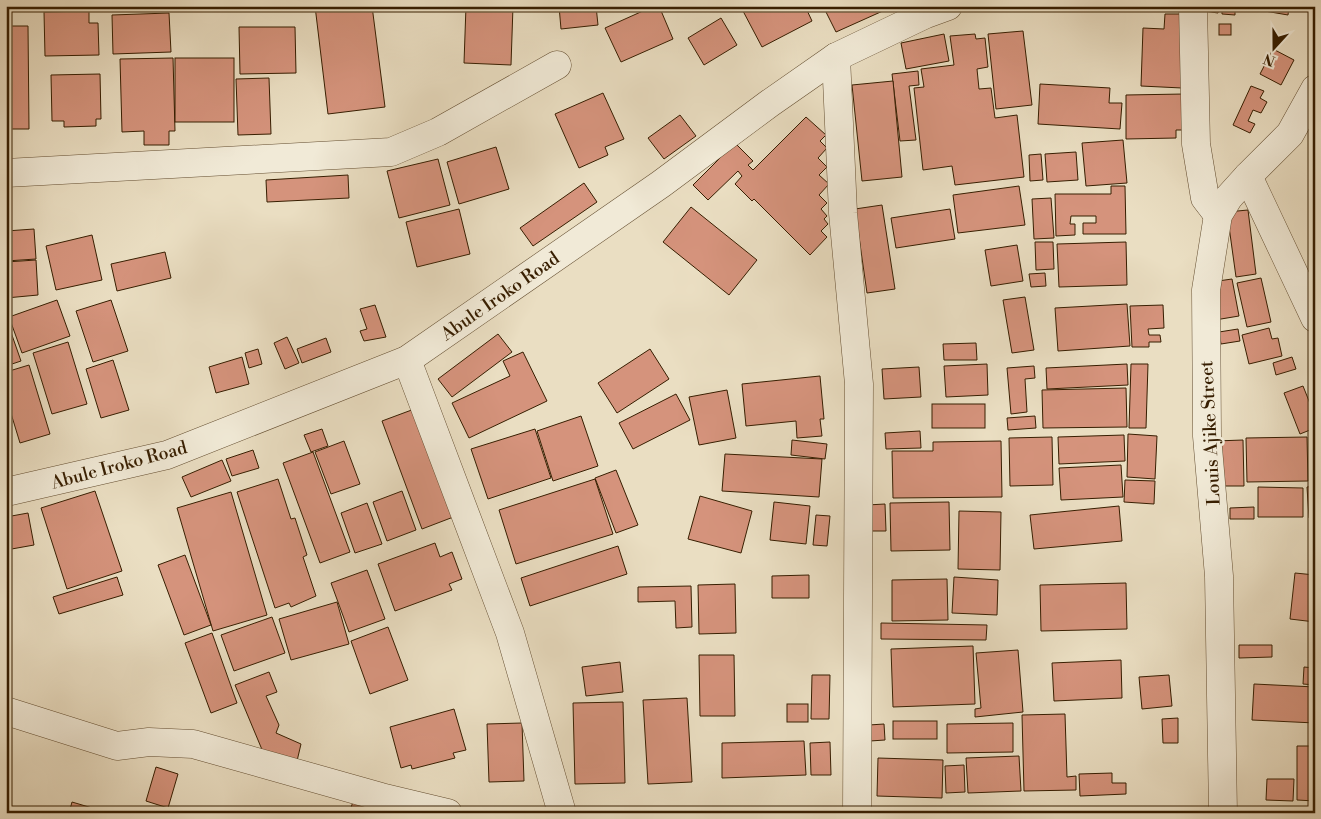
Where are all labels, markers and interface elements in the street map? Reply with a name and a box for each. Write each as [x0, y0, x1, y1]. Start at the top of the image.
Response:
north arrow [1248, 22, 1298, 72]
text: N [1261, 49, 1278, 70]
street label: Abule Iroko Road [436, 246, 565, 347]
street label: Louis Ajike Street [1195, 359, 1226, 506]
street label: Abule Iroko Road [48, 436, 190, 495]

